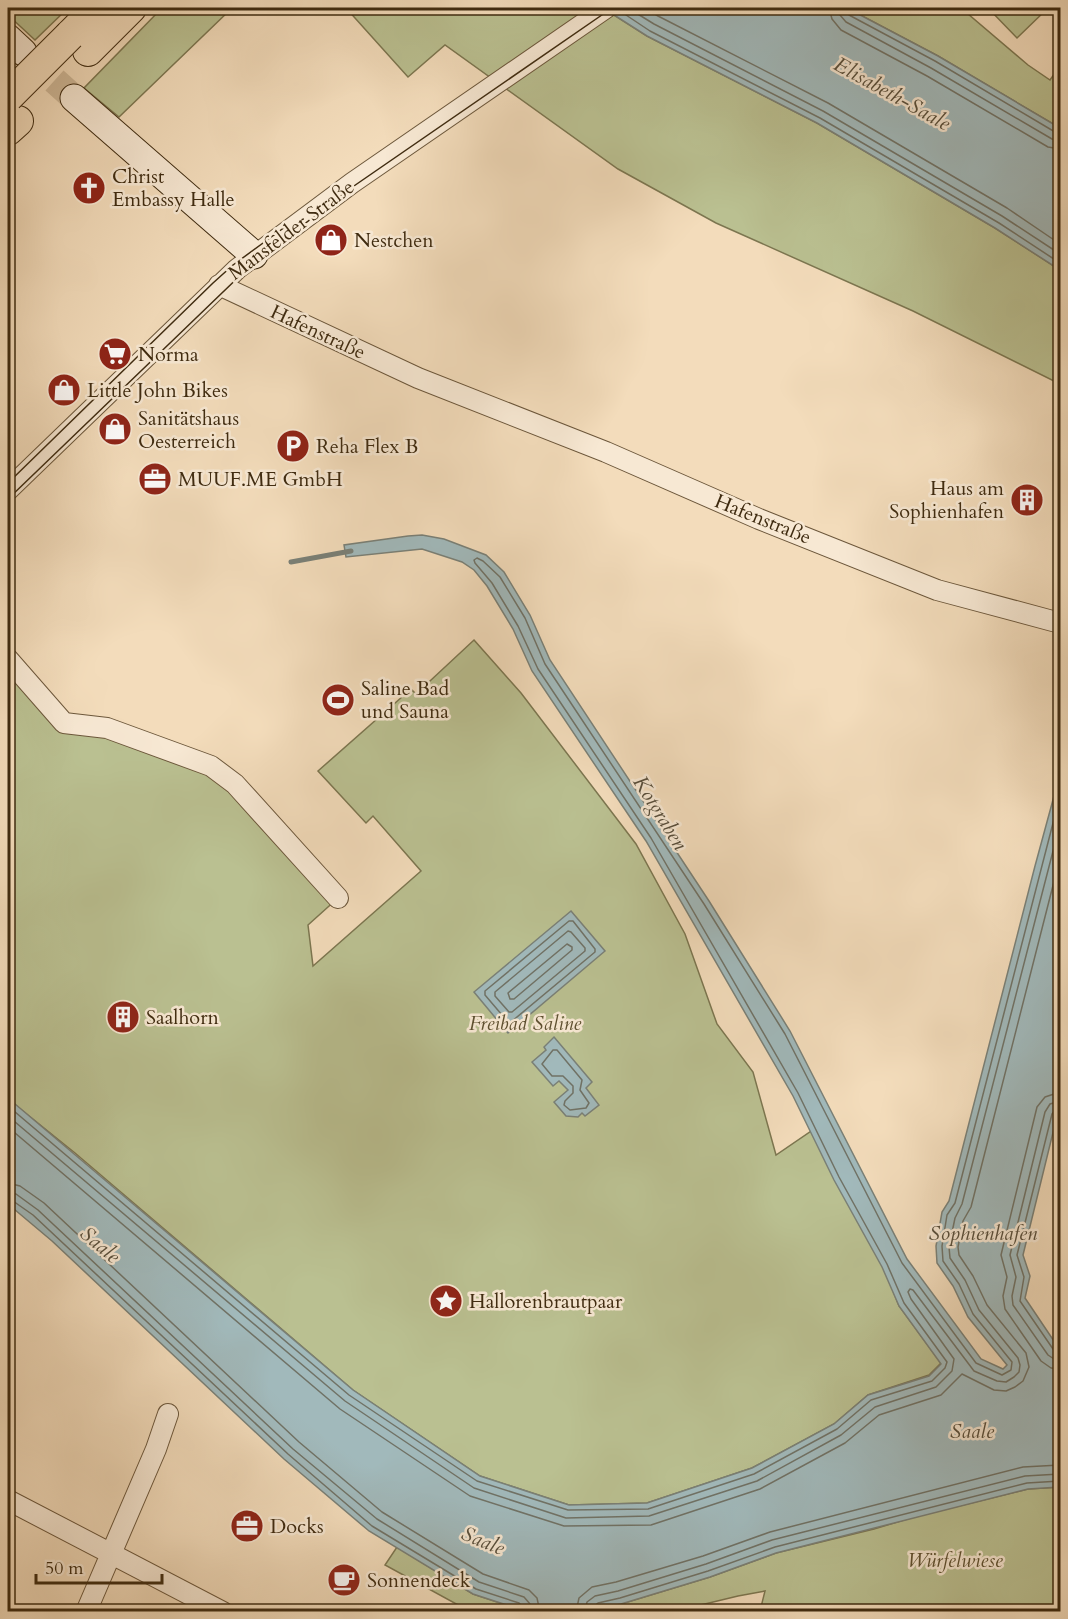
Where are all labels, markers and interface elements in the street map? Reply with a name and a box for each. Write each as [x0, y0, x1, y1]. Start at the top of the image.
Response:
water label: Elisabeth-Saale [829, 50, 956, 138]
place label: Christ Embassy Halle [112, 163, 235, 213]
church icon: Christ Embassy Halle [71, 170, 107, 206]
street label: Mansfelder Straße [222, 174, 360, 286]
shop icon: Nestchen [313, 222, 349, 258]
place label: Nestchen [354, 227, 434, 254]
street label: Hafenstraße [266, 298, 370, 366]
supermarket icon: Norma [97, 336, 133, 372]
place label: Norma [138, 341, 199, 368]
shop icon: Little John Bikes [46, 372, 82, 408]
place label: Little John Bikes [87, 377, 228, 404]
place label: Sanitätshaus Oesterreich [138, 405, 239, 455]
shop icon: Sanitätshaus Oesterreich [97, 411, 133, 447]
parking icon: Reha Flex B [275, 428, 311, 464]
place label: Reha Flex B [316, 433, 418, 460]
office icon: MUUF.ME GmbH [137, 461, 173, 497]
place label: MUUF.ME GmbH [178, 466, 343, 493]
place label: Haus am Sophienhafen [889, 475, 1005, 525]
building icon: Haus am Sophienhafen [1009, 482, 1045, 518]
street label: Hafenstraße [711, 487, 815, 551]
place label: Saline Bad und Sauna [361, 675, 449, 725]
sports icon: Saline Bad und Sauna [320, 682, 356, 718]
water label: Kotgraben [626, 770, 695, 857]
building icon: Saalhorn [105, 999, 141, 1035]
place label: Saalhorn [146, 1004, 219, 1031]
park label: Freibad Saline [469, 1010, 581, 1037]
water label: Sophienhafen [929, 1219, 1038, 1248]
water label: Saale [74, 1220, 127, 1271]
place icon: Hallorenbrautpaar [428, 1283, 464, 1319]
place label: Hallorenbrautpaar [469, 1288, 623, 1315]
water label: Saale [950, 1417, 995, 1446]
office icon: Docks [229, 1508, 265, 1544]
place label: Docks [270, 1513, 324, 1540]
water label: Saale [457, 1519, 510, 1563]
scale bar [36, 1547, 162, 1585]
park label: Würfelwiese [907, 1547, 1003, 1574]
text: 50 m [45, 1556, 84, 1581]
cafe icon: Sonnendeck [326, 1562, 362, 1598]
place label: Sonnendeck [367, 1567, 471, 1594]

